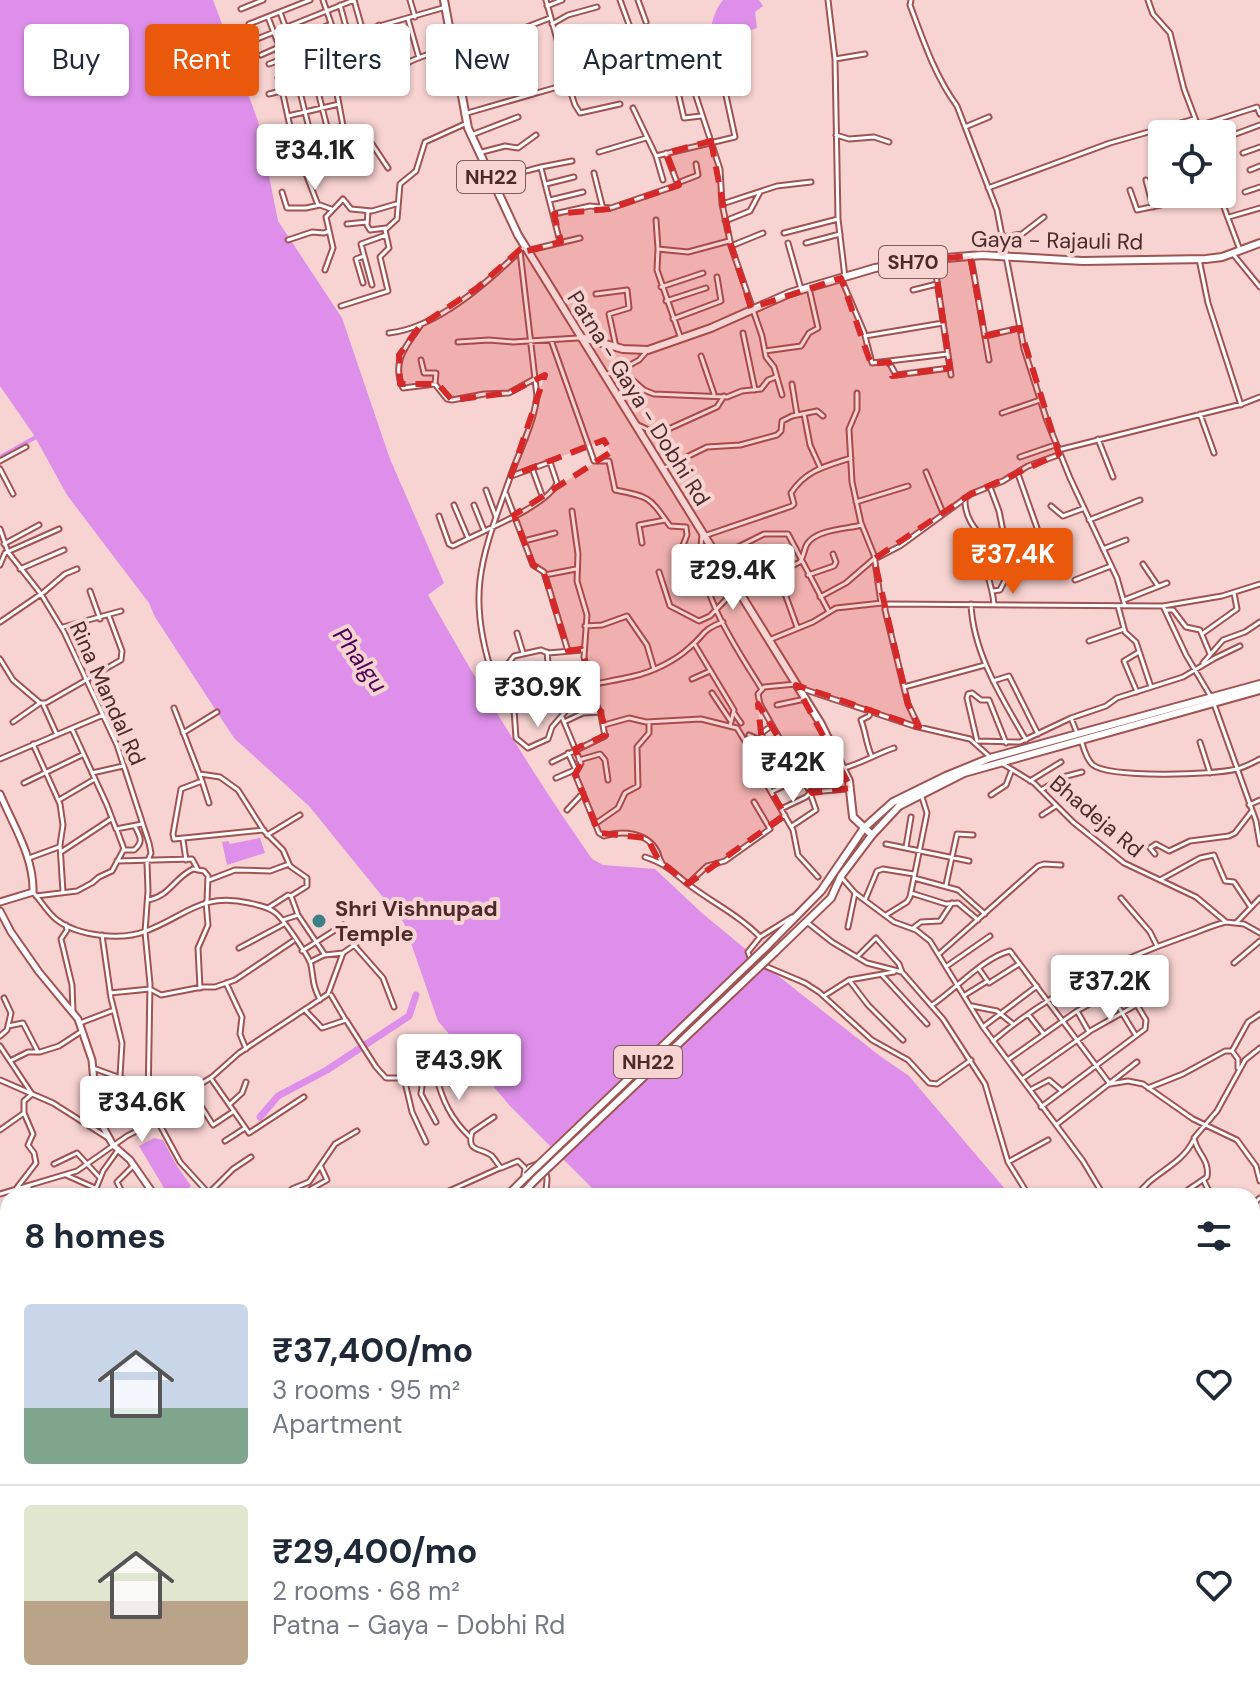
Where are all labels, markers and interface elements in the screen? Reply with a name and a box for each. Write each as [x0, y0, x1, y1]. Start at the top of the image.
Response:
chip: Buy [24, 24, 129, 96]
chip: Rent [145, 24, 259, 96]
chip: Filters [275, 24, 410, 96]
chip: New [426, 24, 538, 96]
chip: Apartment [554, 24, 751, 96]
map controls [1148, 120, 1236, 208]
button: locate [1148, 120, 1236, 208]
pin: ₹34.1K [250, 124, 380, 192]
text: ₹34.1K [275, 133, 355, 167]
road number: NH22 [457, 161, 525, 193]
street label: Gaya - Rajauli Rd [971, 224, 1143, 257]
road number: SH70 [879, 246, 947, 278]
street label: Patna - Gaya - Dobhi Rd [561, 285, 717, 511]
pin: ₹37.4K [948, 528, 1078, 596]
text: ₹37.4K [971, 537, 1055, 571]
pin: ₹29.4K [668, 544, 798, 612]
text: ₹29.4K [689, 553, 777, 587]
street label: Rina Mandal Rd [63, 617, 152, 770]
water label: Phalgu [326, 621, 395, 699]
pin: ₹30.9K [473, 661, 603, 729]
text: ₹30.9K [494, 670, 582, 704]
pin: ₹42K [746, 736, 840, 804]
text: ₹42K [761, 745, 825, 779]
street label: Bhadeja Rd [1044, 769, 1149, 864]
place label: Shri Vishnupad Temple [335, 894, 498, 948]
marker: Shri Vishnupad Temple [310, 912, 328, 930]
pin: ₹37.2K [1045, 955, 1175, 1023]
text: ₹37.2K [1069, 964, 1151, 998]
pin: ₹43.9K [394, 1034, 524, 1102]
text: ₹43.9K [415, 1043, 503, 1077]
road number: NH22 [614, 1046, 682, 1078]
pin: ₹34.6K [77, 1076, 207, 1144]
text: ₹34.6K [98, 1085, 186, 1119]
text: 8 homes [24, 1214, 166, 1259]
icon: filters [1192, 1214, 1236, 1258]
text: ₹37,400/mo [272, 1328, 473, 1373]
icon: home [88, 1336, 184, 1432]
icon: heart [1192, 1362, 1236, 1406]
text: 3 rooms · 95 m² [272, 1373, 460, 1407]
text: Apartment [272, 1407, 403, 1441]
text: ₹29,400/mo [272, 1529, 478, 1574]
icon: home [88, 1537, 184, 1633]
icon: heart [1192, 1563, 1236, 1607]
text: 2 rooms · 68 m² [272, 1574, 460, 1608]
text: Patna - Gaya - Dobhi Rd [272, 1608, 565, 1642]

